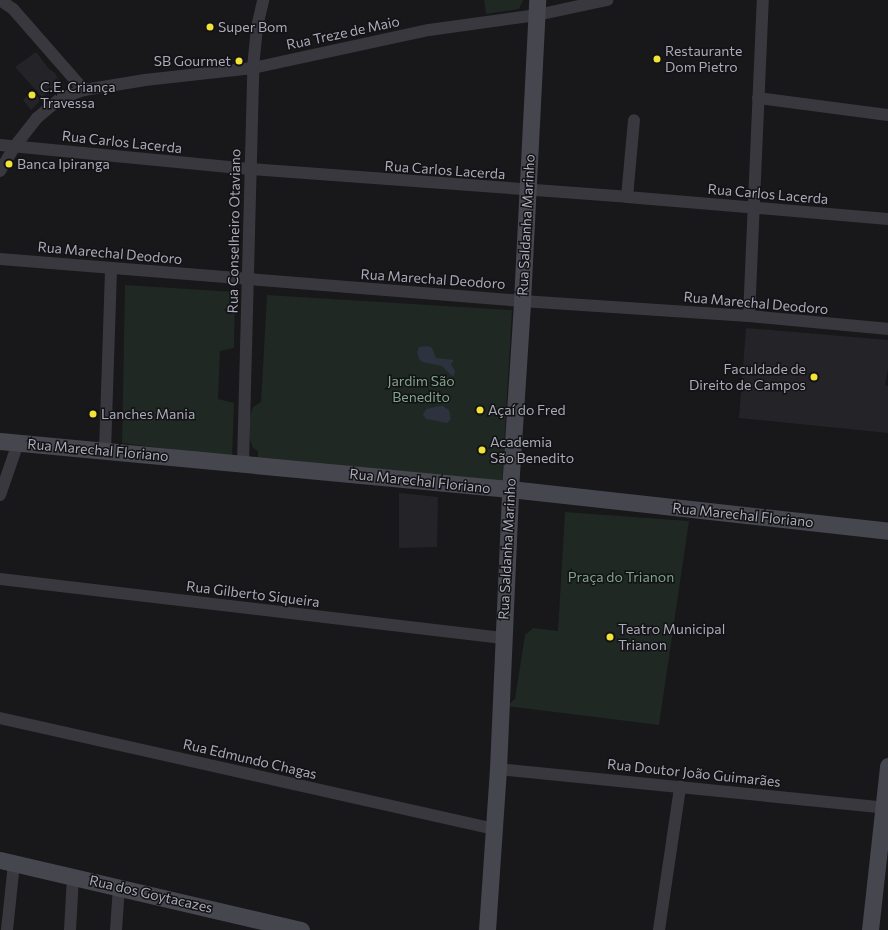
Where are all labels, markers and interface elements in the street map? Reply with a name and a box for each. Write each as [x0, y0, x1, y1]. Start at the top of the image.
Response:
street label: Rua Treze de Maio [285, 13, 401, 53]
place label: Super Bom [218, 19, 288, 35]
marker: Super Bom [205, 22, 215, 32]
place label: Restaurante Dom Pietro [665, 43, 742, 76]
place label: SB Gourmet [154, 53, 231, 69]
marker: Restaurante Dom Pietro [652, 54, 662, 64]
marker: SB Gourmet [234, 56, 244, 66]
place label: C.E. Criança Travessa [40, 79, 116, 112]
marker: C.E. Criança Travessa [27, 90, 37, 100]
street label: Rua Carlos Lacerda [61, 127, 183, 157]
street label: Rua Conselheiro Otaviano [224, 149, 244, 313]
street label: Rua Saldanha Marinho [514, 154, 538, 296]
place label: Banca Ipiranga [17, 156, 110, 172]
street label: Rua Carlos Lacerda [384, 157, 506, 183]
marker: Banca Ipiranga [4, 159, 14, 169]
street label: Rua Carlos Lacerda [707, 180, 829, 208]
street label: Rua Marechal Deodoro [37, 238, 183, 268]
street label: Rua Marechal Deodoro [360, 266, 506, 292]
street label: Rua Marechal Deodoro [683, 288, 829, 318]
place label: Faculdade de Direito de Campos [689, 361, 806, 394]
marker: Faculdade de Direito de Campos [809, 372, 819, 382]
park label: Jardim São Benedito [387, 373, 455, 406]
place label: Açaí do Fred [488, 402, 566, 418]
marker: Açaí do Fred [475, 405, 485, 415]
place label: Lanches Mania [101, 406, 195, 422]
marker: Lanches Mania [88, 409, 98, 419]
place label: Academia São Benedito [490, 434, 574, 466]
street label: Rua Marechal Floriano [27, 435, 169, 465]
marker: Academia São Benedito [477, 445, 487, 455]
street label: Rua Marechal Floriano [349, 465, 491, 497]
street label: Rua Saldanha Marinho [495, 478, 519, 620]
street label: Rua Marechal Floriano [672, 499, 814, 531]
park label: Praça do Trianon [568, 569, 674, 585]
street label: Rua Gilberto Siqueira [185, 577, 321, 611]
place label: Teatro Municipal Trianon [618, 621, 725, 654]
marker: Teatro Municipal Trianon [605, 632, 615, 642]
street label: Rua Edmundo Chagas [181, 735, 319, 783]
street label: Rua Doutor João Guimarães [606, 756, 782, 790]
street label: Rua dos Goytacazes [88, 872, 214, 916]

